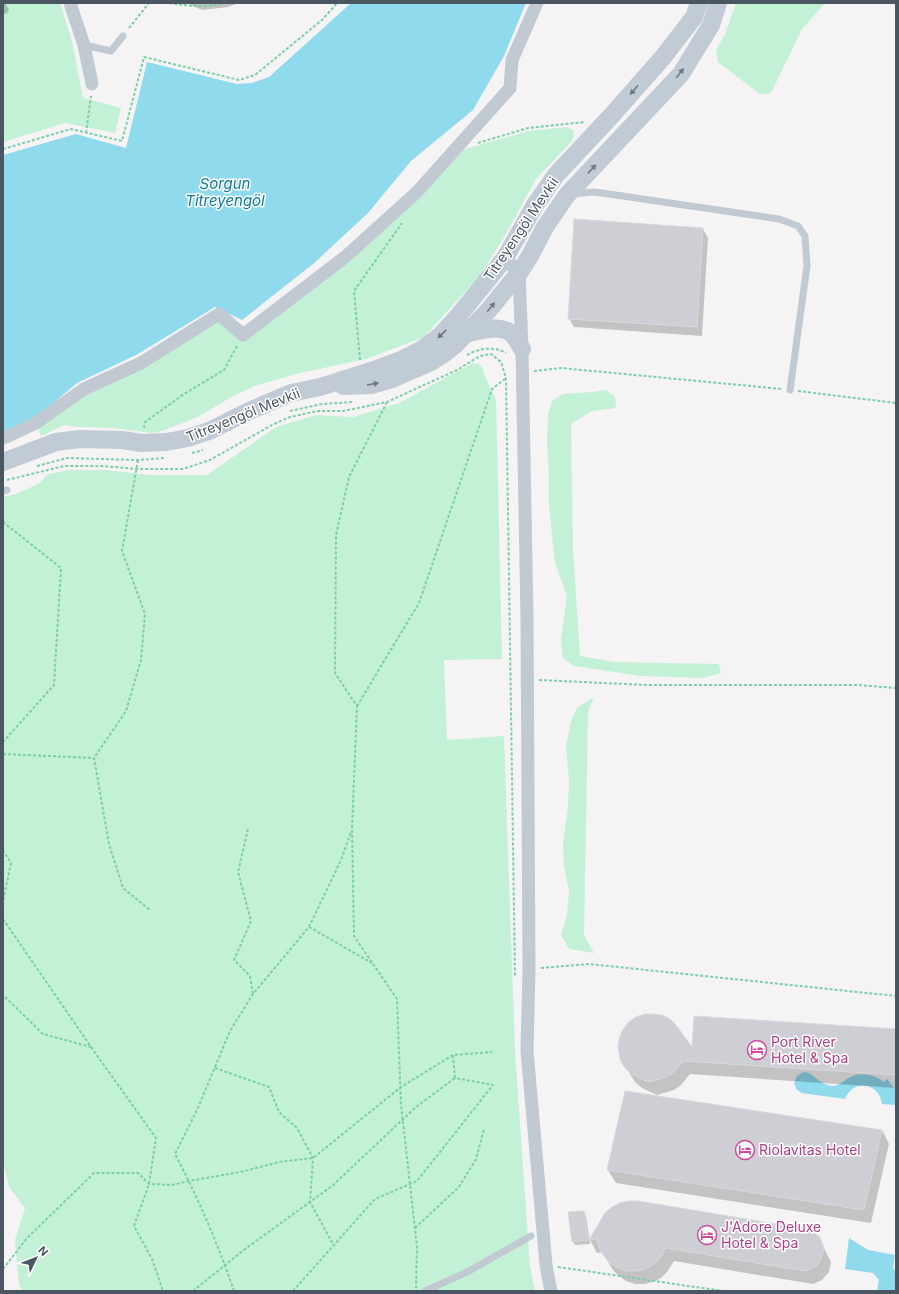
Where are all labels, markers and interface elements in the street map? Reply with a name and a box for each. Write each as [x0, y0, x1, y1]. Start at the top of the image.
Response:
one-way arrow [676, 68, 684, 79]
one-way arrow [630, 85, 639, 95]
one-way arrow [587, 164, 596, 174]
water label: Sorgun Titreyengöl [185, 174, 265, 210]
street label: Titreyengöl Mevkii [480, 174, 562, 284]
one-way arrow [487, 302, 495, 313]
one-way arrow [437, 329, 447, 338]
one-way arrow [367, 381, 379, 387]
street label: Titreyengöl Mevkii [183, 384, 302, 445]
place label: Port River Hotel & Spa [771, 1033, 848, 1066]
hotel icon: Port River Hotel & Spa [746, 1039, 768, 1061]
hotel icon: Riolavitas Hotel [734, 1139, 756, 1161]
place label: Riolavitas Hotel [759, 1141, 861, 1158]
place label: J'Adore Deluxe Hotel & Spa [721, 1218, 821, 1251]
hotel icon: J'Adore Deluxe Hotel & Spa [696, 1224, 718, 1246]
north arrow [16, 1238, 56, 1278]
text: N [35, 1243, 51, 1259]

